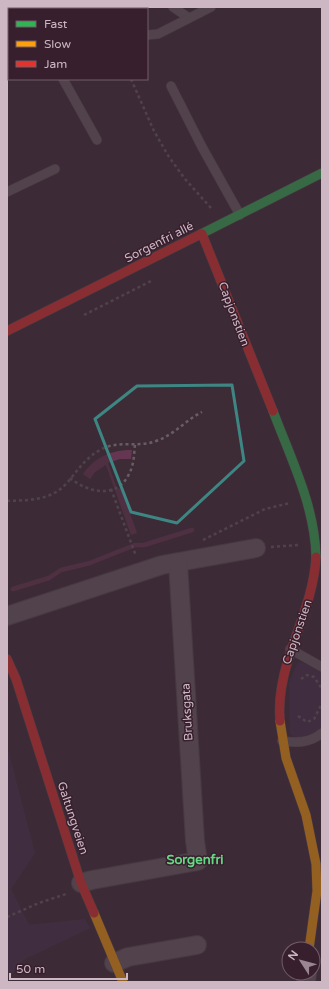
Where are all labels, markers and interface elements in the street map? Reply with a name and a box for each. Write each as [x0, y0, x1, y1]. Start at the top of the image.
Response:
legend [8, 8, 148, 80]
text: Fast [44, 17, 68, 31]
text: Slow [44, 37, 71, 51]
text: Jam [44, 57, 67, 71]
street label: Sorgenfri allé [122, 219, 196, 265]
street label: Capjonstien [215, 280, 253, 348]
street label: Capjonstien [279, 598, 315, 666]
street label: Bruksgata [178, 683, 196, 741]
street label: Galtungveien [55, 780, 91, 856]
district label: Sorgenfri [166, 852, 224, 868]
north arrow [281, 941, 321, 981]
text: N [285, 948, 301, 963]
scale bar [10, 955, 127, 981]
text: 50 m [16, 962, 45, 976]

